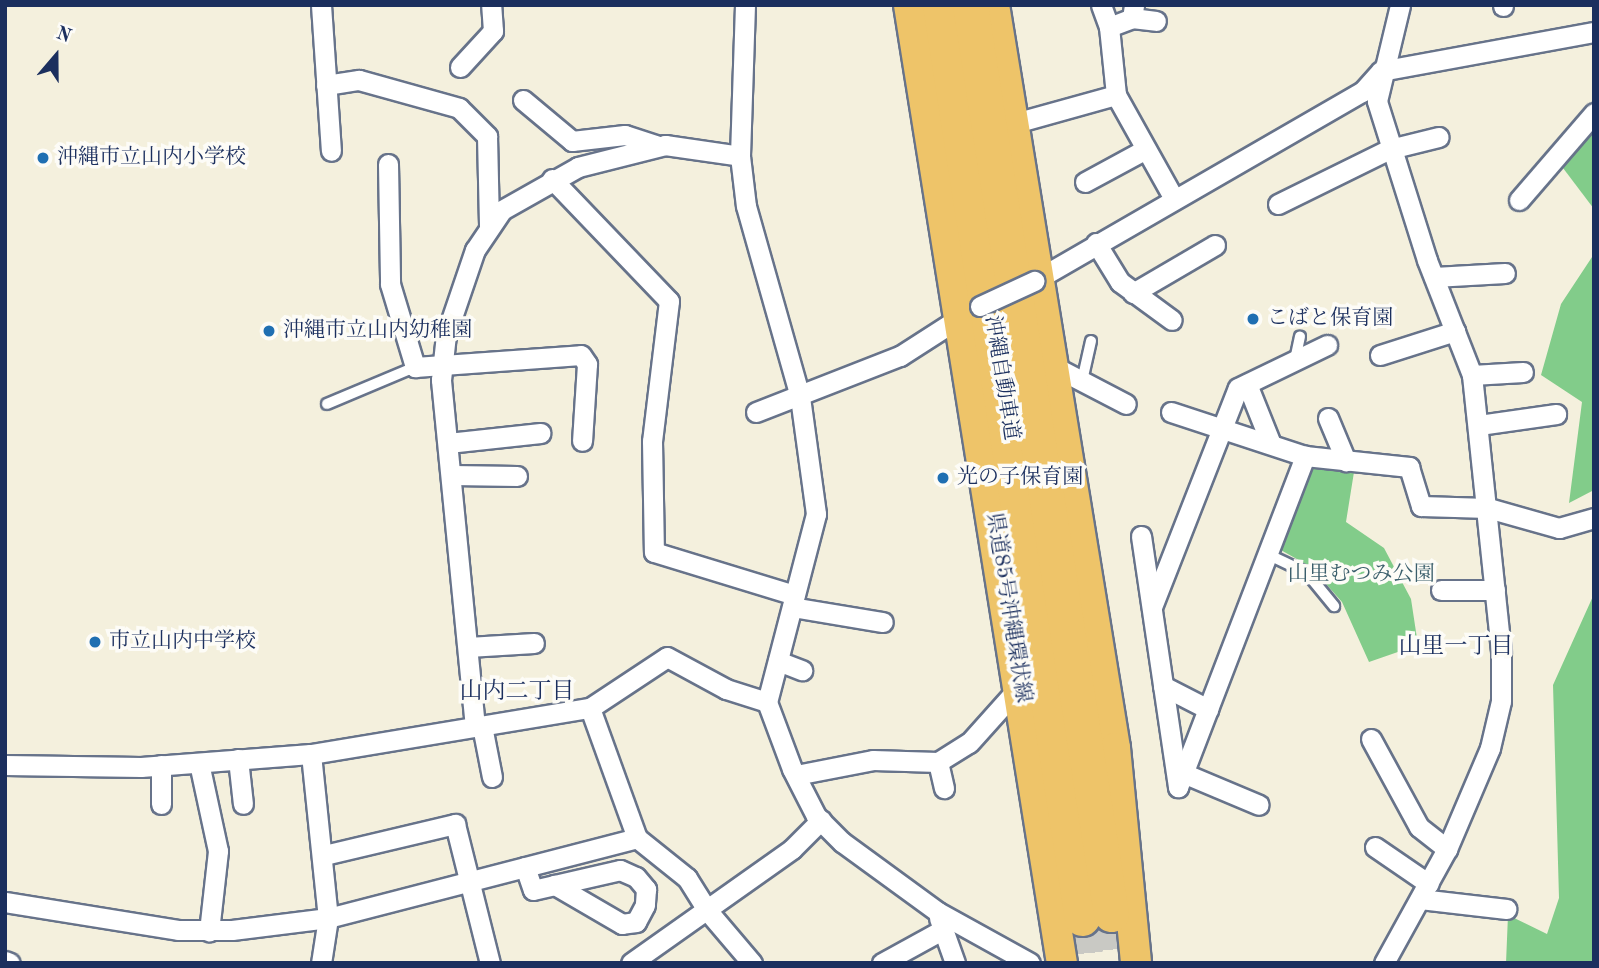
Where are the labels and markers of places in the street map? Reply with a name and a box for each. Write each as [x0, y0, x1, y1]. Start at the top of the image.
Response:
place label: 沖縄市立山内小学校 [57, 145, 246, 171]
marker: 沖縄市立山内小学校 [35, 150, 51, 166]
place label: こばと保育園 [1267, 306, 1393, 332]
marker: こばと保育園 [1245, 311, 1261, 327]
place label: 沖縄市立山内幼稚園 [283, 318, 472, 344]
marker: 沖縄市立山内幼稚園 [261, 323, 277, 339]
place label: 光の子保育園 [957, 465, 1083, 491]
marker: 光の子保育園 [935, 470, 951, 486]
place label: 市立山内中学校 [109, 629, 256, 655]
marker: 市立山内中学校 [87, 634, 103, 650]

